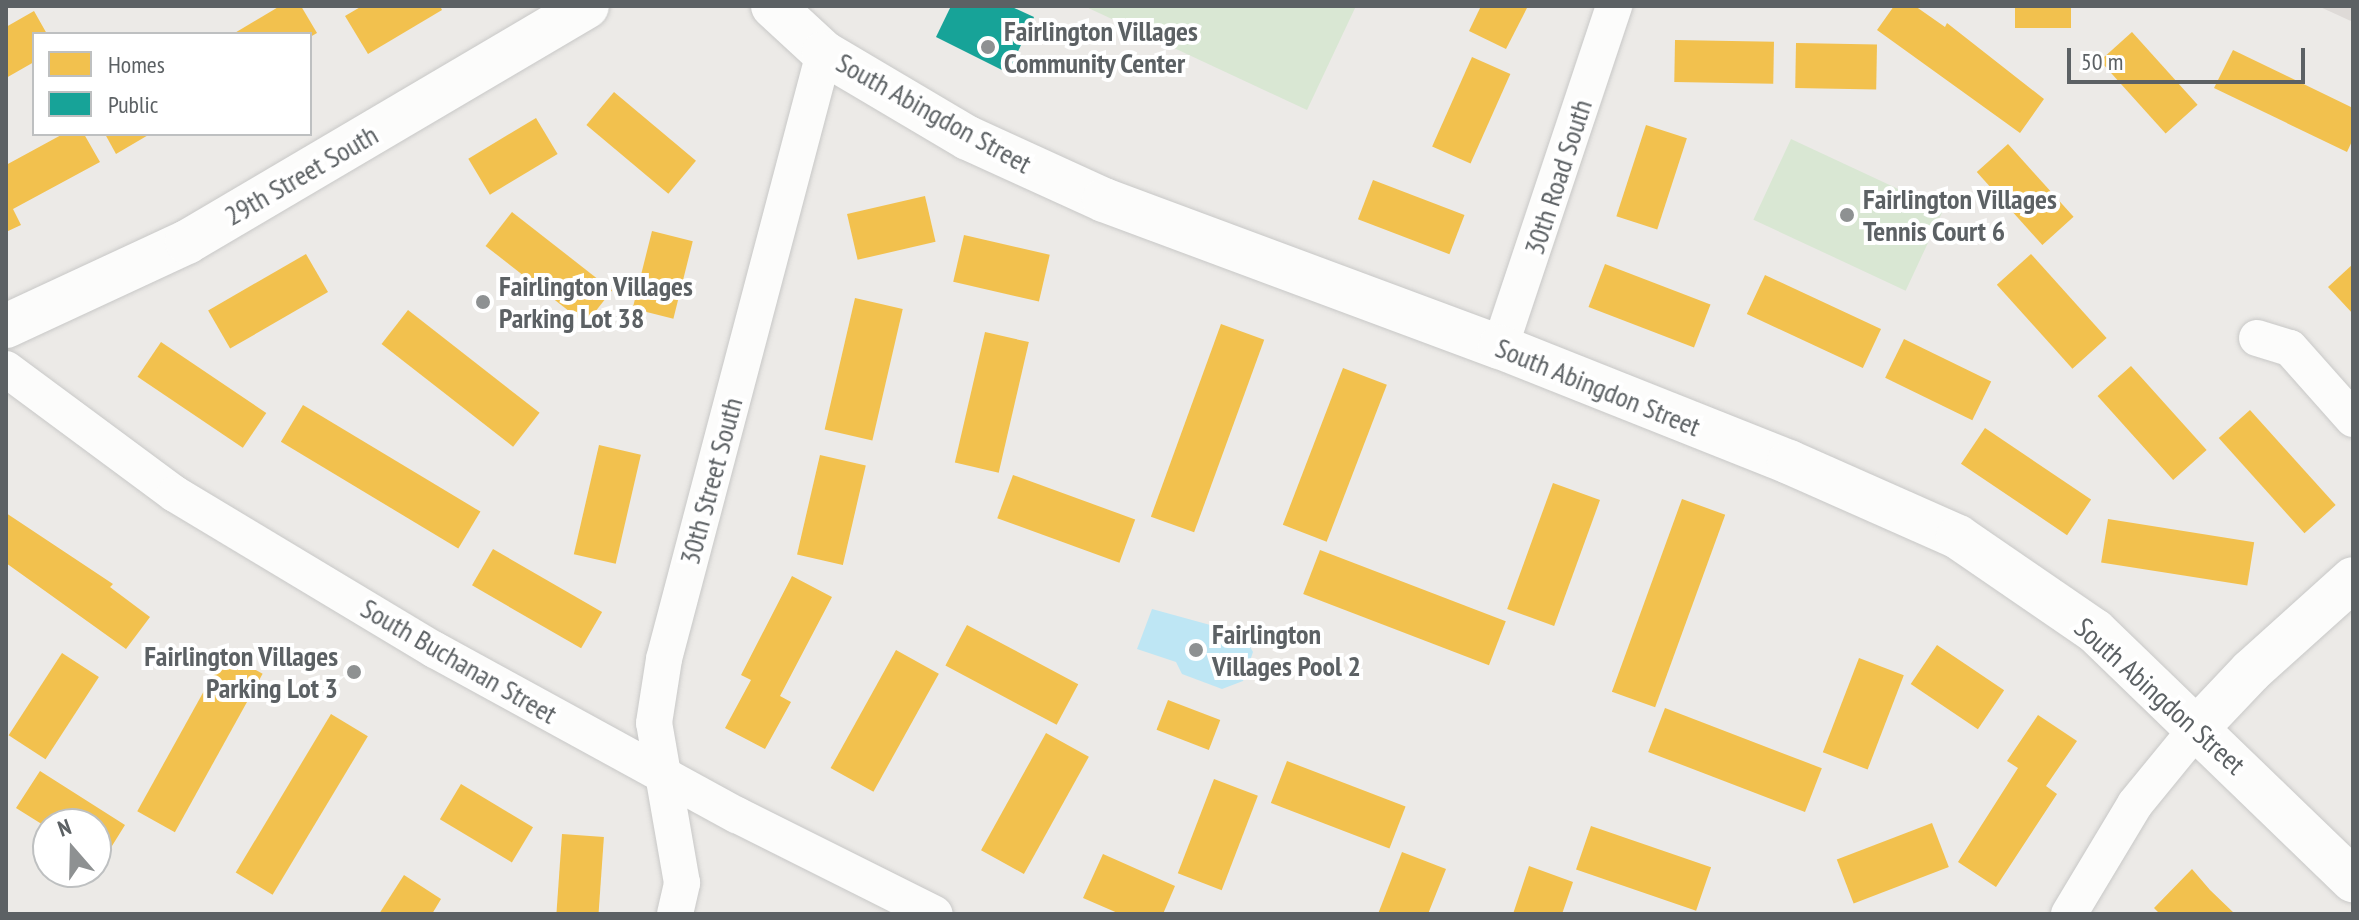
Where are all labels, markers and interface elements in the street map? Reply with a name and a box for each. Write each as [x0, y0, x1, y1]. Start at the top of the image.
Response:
place label: Fairlington Villages Community Center [1004, 14, 1199, 80]
legend [32, 32, 312, 136]
scale bar [2071, 32, 2309, 82]
marker: Fairlington Villages Community Center [979, 38, 997, 56]
street label: South Abingdon Street [830, 45, 1038, 181]
text: 50 m [2081, 46, 2123, 77]
text: Homes [108, 49, 165, 80]
text: Public [108, 89, 158, 120]
street label: 30th Road South [1517, 95, 1599, 259]
street label: 29th Street South [218, 118, 384, 232]
place label: Fairlington Villages Tennis Court 6 [1863, 182, 2058, 248]
marker: Fairlington Villages Tennis Court 6 [1838, 206, 1856, 224]
place label: Fairlington Villages Parking Lot 38 [499, 269, 694, 335]
marker: Fairlington Villages Parking Lot 38 [474, 293, 492, 311]
street label: South Abingdon Street [1490, 331, 1706, 443]
street label: 30th Street South [673, 394, 749, 568]
street label: South Buchanan Street [355, 591, 563, 731]
street label: South Abingdon Street [2068, 610, 2252, 782]
place label: Fairlington Villages Pool 2 [1212, 617, 1361, 683]
place label: Fairlington Villages Parking Lot 3 [143, 639, 338, 705]
marker: Fairlington Villages Pool 2 [1187, 641, 1205, 659]
marker: Fairlington Villages Parking Lot 3 [345, 663, 363, 681]
north arrow [32, 808, 112, 888]
text: N [54, 812, 75, 843]

